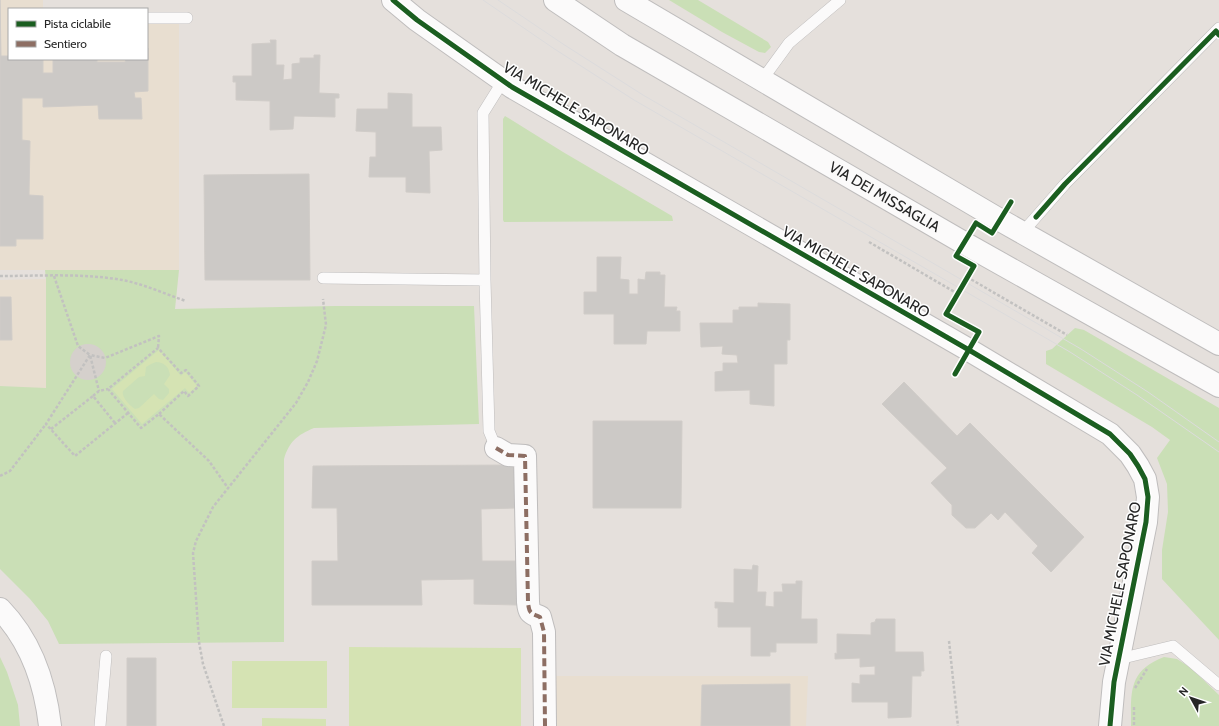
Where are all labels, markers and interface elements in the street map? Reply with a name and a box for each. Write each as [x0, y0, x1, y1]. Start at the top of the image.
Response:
legend [8, 8, 148, 60]
text: Pista ciclabile [44, 16, 111, 31]
text: Sentiero [44, 36, 87, 51]
street label: VIA MICHELE SAPONARO [500, 58, 652, 160]
street label: VIA DEI MISSAGLIA [826, 158, 944, 237]
street label: VIA MICHELE SAPONARO [779, 222, 933, 322]
street label: VIA MICHELE SAPONARO [1095, 500, 1145, 668]
north arrow [1171, 678, 1211, 718]
text: N [1175, 684, 1191, 699]

